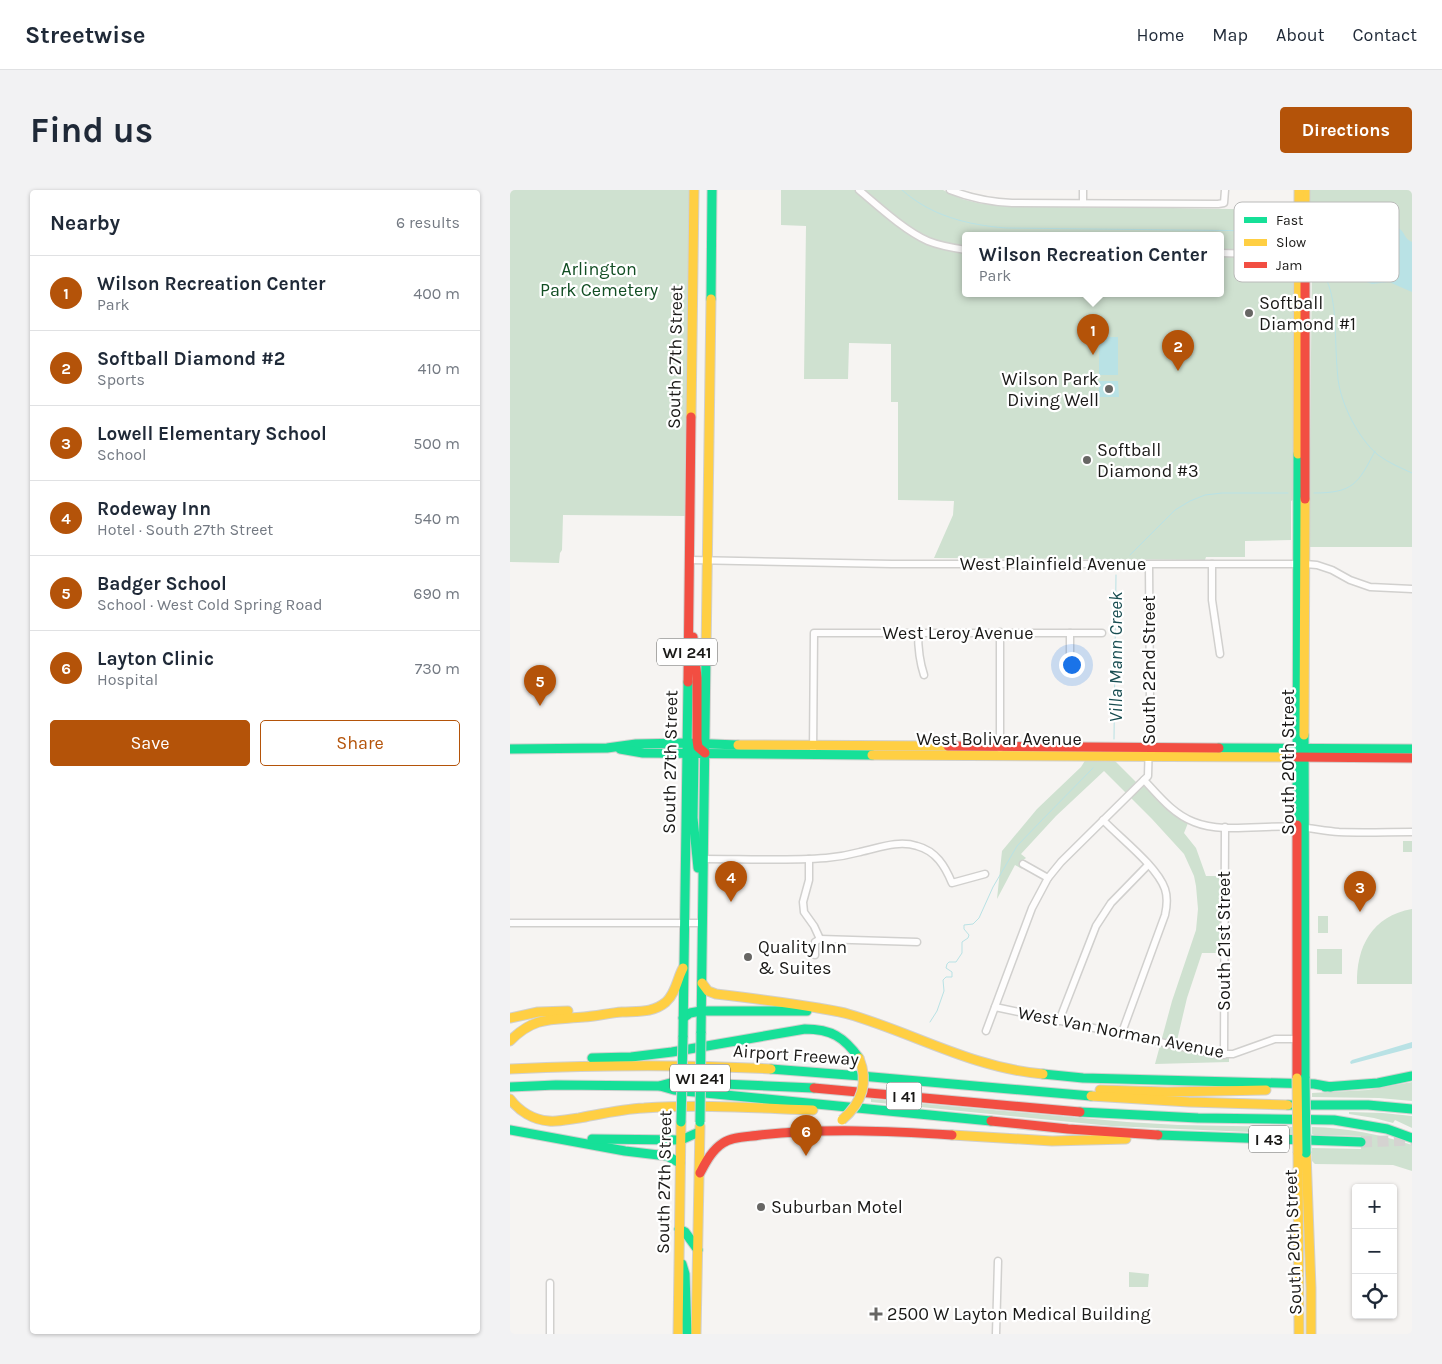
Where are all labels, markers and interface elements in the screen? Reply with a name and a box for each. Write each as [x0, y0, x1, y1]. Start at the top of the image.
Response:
text: Streetwise [25, 21, 146, 49]
text: Home [1136, 24, 1184, 46]
text: Map [1212, 24, 1248, 46]
text: About [1276, 24, 1325, 46]
text: Contact [1353, 24, 1417, 46]
button: Directions [1280, 107, 1412, 153]
text: Find us [30, 110, 153, 151]
legend [1234, 202, 1399, 282]
text: Nearby [50, 211, 120, 235]
text: Fast [1276, 212, 1303, 229]
text: 6 results [396, 213, 460, 232]
popup [962, 232, 1224, 297]
text: Slow [1276, 234, 1306, 251]
text: Wilson Recreation Center [979, 244, 1207, 266]
text: Jam [1276, 257, 1302, 274]
park label: Arlington Park Cemetery [540, 258, 659, 301]
text: Park [979, 266, 1011, 285]
text: Wilson Recreation Center [97, 273, 326, 295]
text: 1 [63, 284, 69, 303]
text: 400 m [413, 284, 460, 303]
street label: South 27th Street [663, 285, 687, 429]
place label: Softball Diamond #1 [1259, 292, 1356, 335]
text: Park [97, 295, 129, 314]
marker: Softball Diamond #1 [1243, 307, 1255, 319]
pin: 1 [1077, 314, 1109, 355]
pin: 2 [1162, 330, 1194, 371]
text: Softball Diamond #2 [97, 348, 285, 370]
text: 2 [61, 359, 71, 378]
text: 410 m [418, 359, 460, 378]
place label: Wilson Park Diving Well [1002, 368, 1099, 411]
text: Sports [97, 370, 145, 389]
marker: Wilson Park Diving Well [1103, 383, 1115, 395]
text: Lowell Elementary School [97, 423, 327, 445]
text: 3 [61, 434, 71, 453]
text: 500 m [413, 434, 460, 453]
place label: Softball Diamond #3 [1097, 439, 1199, 482]
text: School [97, 445, 147, 464]
marker: Softball Diamond #3 [1081, 454, 1093, 466]
text: Rodeway Inn [97, 498, 211, 520]
text: 4 [61, 509, 71, 528]
text: 540 m [414, 509, 460, 528]
text: Hotel · South 27th Street [97, 520, 273, 539]
street label: West Plainfield Avenue [960, 553, 1146, 575]
text: Badger School [97, 573, 227, 595]
text: 5 [61, 584, 71, 603]
text: 690 m [413, 584, 460, 603]
water label: Villa Mann Creek [1105, 591, 1127, 723]
text: School · West Cold Spring Road [97, 595, 322, 614]
street label: South 22nd Street [1138, 595, 1160, 745]
street label: West Leroy Avenue [882, 622, 1034, 644]
road number: WI 241 [657, 638, 717, 666]
text: Layton Clinic [97, 648, 214, 670]
your location [1059, 652, 1085, 678]
text: 6 [61, 659, 71, 678]
text: 730 m [415, 659, 460, 678]
pin: 5 [524, 665, 556, 706]
text: Hospital [97, 670, 158, 689]
street label: South 20th Street [1277, 689, 1299, 835]
street label: South 27th Street [658, 690, 682, 834]
button: Save [50, 720, 250, 766]
button: Share [260, 720, 460, 766]
street label: West Bolivar Avenue [916, 728, 1082, 750]
pin: 4 [715, 861, 747, 902]
street label: South 21st Street [1213, 871, 1235, 1011]
pin: 3 [1344, 871, 1376, 912]
place label: Quality Inn & Suites [758, 936, 847, 979]
marker: Quality Inn & Suites [742, 951, 754, 963]
street label: West Van Norman Avenue [1016, 1001, 1226, 1063]
street label: Airport Freeway [732, 1040, 860, 1070]
road number: WI 241 [670, 1064, 730, 1091]
road number: I 41 [886, 1082, 922, 1109]
street label: South 27th Street [652, 1110, 676, 1254]
pin: 6 [790, 1115, 822, 1156]
road number: I 43 [1249, 1126, 1289, 1152]
street label: South 20th Street [1279, 1168, 1307, 1315]
map controls [1352, 1184, 1397, 1319]
button: + [1352, 1184, 1397, 1229]
place label: Suburban Motel [771, 1196, 903, 1218]
marker: Suburban Motel [755, 1201, 767, 1213]
button: − [1352, 1229, 1397, 1274]
button: locate [1352, 1274, 1397, 1319]
place label: 2500 W Layton Medical Building [887, 1303, 1151, 1325]
marker: 2500 W Layton Medical Building [869, 1307, 883, 1321]

